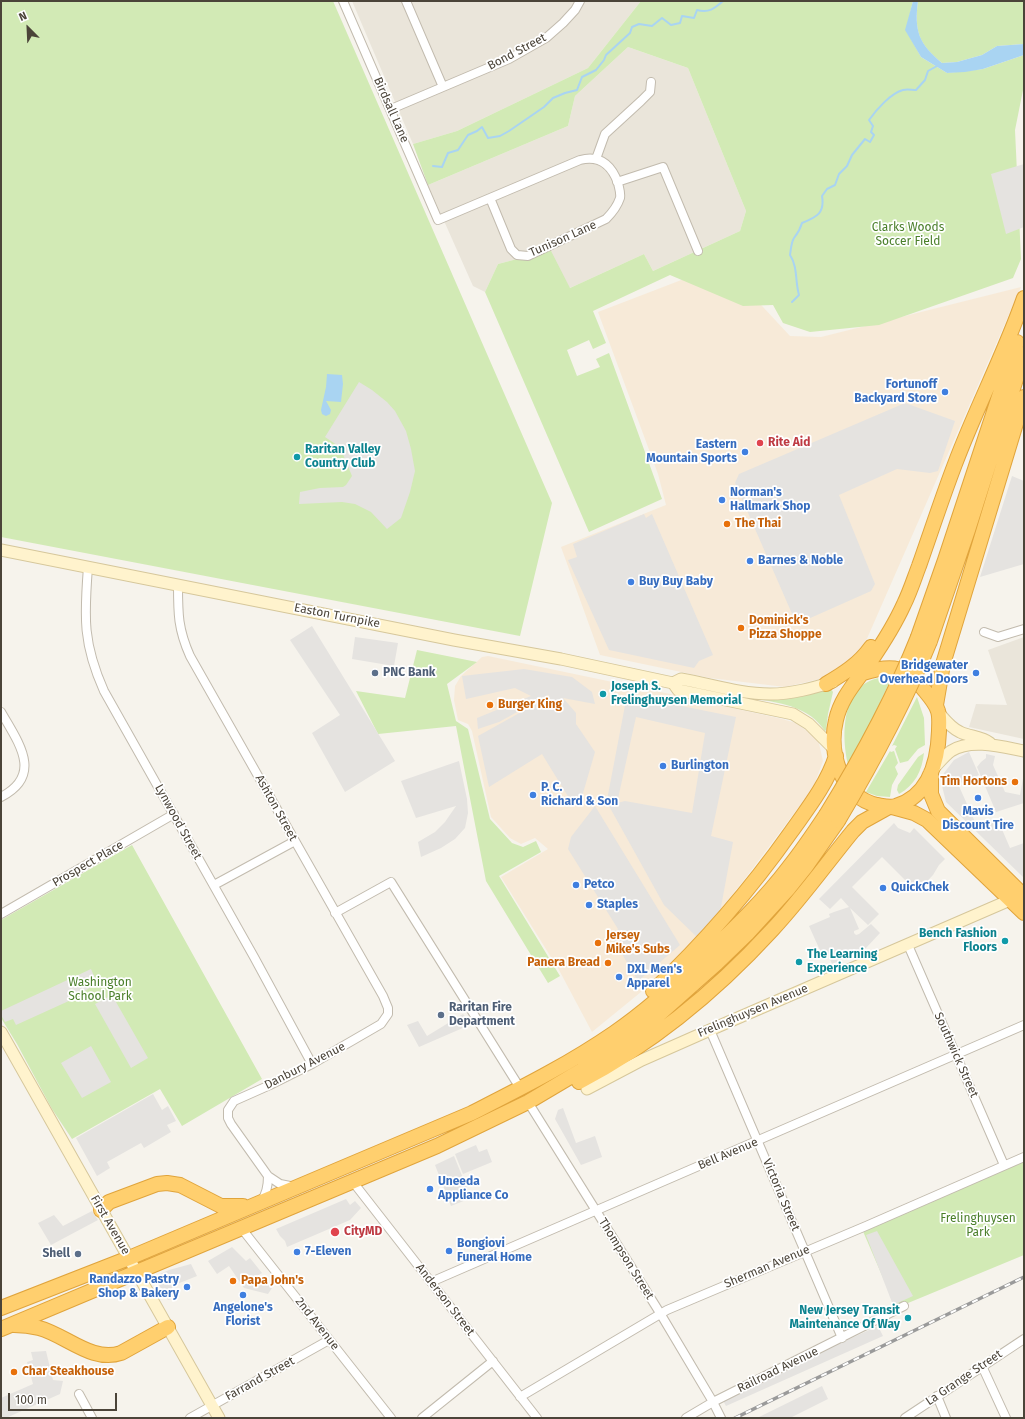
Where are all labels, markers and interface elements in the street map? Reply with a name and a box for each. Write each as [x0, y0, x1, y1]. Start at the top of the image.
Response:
north arrow [8, 8, 48, 48]
text: N [17, 9, 29, 24]
street label: Bond Street [485, 31, 549, 73]
street label: Birdsall Lane [370, 75, 412, 145]
street label: Tunison Lane [527, 218, 599, 260]
park label: Clarks Woods Soccer Field [872, 221, 944, 249]
place label: Fortunoff Backyard Store [854, 378, 937, 406]
marker: Fortunoff Backyard Store [940, 387, 950, 397]
place label: Rite Aid [768, 436, 810, 450]
place label: Eastern Mountain Sports [646, 438, 737, 466]
marker: Rite Aid [755, 438, 765, 448]
place label: Raritan Valley Country Club [305, 443, 381, 471]
marker: Eastern Mountain Sports [740, 447, 750, 457]
marker: Raritan Valley Country Club [292, 452, 302, 462]
place label: Norman's Hallmark Shop [730, 486, 811, 514]
marker: Norman's Hallmark Shop [717, 495, 727, 505]
place label: The Thai [735, 517, 781, 531]
marker: The Thai [722, 519, 732, 529]
place label: Barnes & Noble [758, 554, 843, 568]
marker: Barnes & Noble [745, 556, 755, 566]
place label: Buy Buy Baby [639, 575, 713, 589]
marker: Buy Buy Baby [626, 577, 636, 587]
street label: Easton Turnpike [293, 601, 381, 631]
place label: Dominick's Pizza Shoppe [749, 614, 822, 642]
marker: Dominick's Pizza Shoppe [736, 623, 746, 633]
place label: Bridgewater Overhead Doors [880, 659, 968, 687]
place label: PNC Bank [383, 666, 435, 680]
marker: PNC Bank [370, 668, 380, 678]
marker: Bridgewater Overhead Doors [971, 668, 981, 678]
place label: Joseph S. Frelinghuysen Memorial [611, 680, 741, 708]
marker: Joseph S. Frelinghuysen Memorial [598, 689, 608, 699]
place label: Burger King [498, 698, 562, 712]
marker: Burger King [485, 700, 495, 710]
place label: Burlington [671, 759, 729, 773]
marker: Burlington [658, 761, 668, 771]
street label: Ashton Street [252, 772, 300, 844]
place label: Tim Hortons [940, 775, 1007, 789]
marker: Tim Hortons [1010, 777, 1020, 787]
place label: P. C. Richard & Son [541, 781, 618, 809]
street label: Lynwood Street [151, 782, 205, 862]
marker: P. C. Richard & Son [528, 790, 538, 800]
marker: Mavis Discount Tire [973, 793, 983, 803]
place label: Mavis Discount Tire [942, 805, 1014, 833]
street label: Prospect Place [50, 838, 126, 890]
place label: Petco [584, 878, 614, 892]
marker: Petco [571, 880, 581, 890]
place label: QuickChek [891, 881, 949, 895]
marker: QuickChek [878, 883, 888, 893]
place label: Staples [597, 898, 638, 912]
marker: Staples [584, 900, 594, 910]
place label: Bench Fashion Floors [919, 927, 997, 955]
place label: Jersey Mike's Subs [606, 929, 670, 957]
marker: Bench Fashion Floors [1000, 936, 1010, 946]
marker: Jersey Mike's Subs [593, 938, 603, 948]
place label: The Learning Experience [807, 948, 877, 976]
place label: Panera Bread [527, 956, 600, 970]
marker: The Learning Experience [794, 957, 804, 967]
marker: Panera Bread [603, 958, 613, 968]
place label: DXL Men's Apparel [627, 963, 682, 991]
marker: DXL Men's Apparel [614, 972, 624, 982]
park label: Washington School Park [68, 976, 132, 1004]
street label: Frelinghuysen Avenue [696, 981, 810, 1041]
place label: Raritan Fire Department [449, 1001, 515, 1029]
marker: Raritan Fire Department [436, 1010, 446, 1020]
street label: Southwick Street [931, 1010, 981, 1100]
street label: Danbury Avenue [262, 1039, 348, 1093]
street label: Bell Avenue [696, 1135, 760, 1173]
street label: Victoria Street [759, 1157, 803, 1233]
place label: Uneeda Appliance Co [438, 1175, 508, 1203]
marker: Uneeda Appliance Co [425, 1184, 435, 1194]
street label: First Avenue [87, 1193, 133, 1257]
park label: Frelinghuysen Park [940, 1212, 1016, 1240]
street label: Thompson Street [595, 1216, 657, 1302]
place label: CityMD [344, 1225, 382, 1239]
marker: CityMD [329, 1226, 341, 1238]
place label: Bongiovi Funeral Home [457, 1237, 532, 1265]
street label: Sherman Avenue [722, 1242, 812, 1292]
place label: 7-Eleven [305, 1245, 351, 1259]
marker: Bongiovi Funeral Home [444, 1246, 454, 1256]
place label: Shell [42, 1247, 70, 1261]
marker: 7-Eleven [292, 1247, 302, 1257]
marker: Shell [73, 1249, 83, 1259]
street label: Anderson Street [412, 1261, 478, 1339]
place label: Randazzo Pastry Shop & Bakery [89, 1273, 179, 1301]
place label: Papa John's [241, 1274, 304, 1288]
marker: Papa John's [228, 1276, 238, 1286]
marker: Randazzo Pastry Shop & Bakery [182, 1282, 192, 1292]
marker: Angelone's Florist [238, 1290, 248, 1300]
street label: 2nd Avenue [292, 1295, 342, 1353]
place label: Angelone's Florist [213, 1301, 273, 1329]
place label: New Jersey Transit Maintenance Of Way [789, 1304, 900, 1332]
marker: New Jersey Transit Maintenance Of Way [903, 1313, 913, 1323]
street label: Railroad Avenue [735, 1344, 821, 1396]
street label: La Grange Street [923, 1347, 1005, 1409]
street label: Farrand Street [223, 1354, 297, 1404]
place label: Char Steakhouse [22, 1365, 114, 1379]
marker: Char Steakhouse [9, 1367, 19, 1377]
scale bar [10, 1385, 119, 1411]
text: 100 m [15, 1393, 47, 1407]

